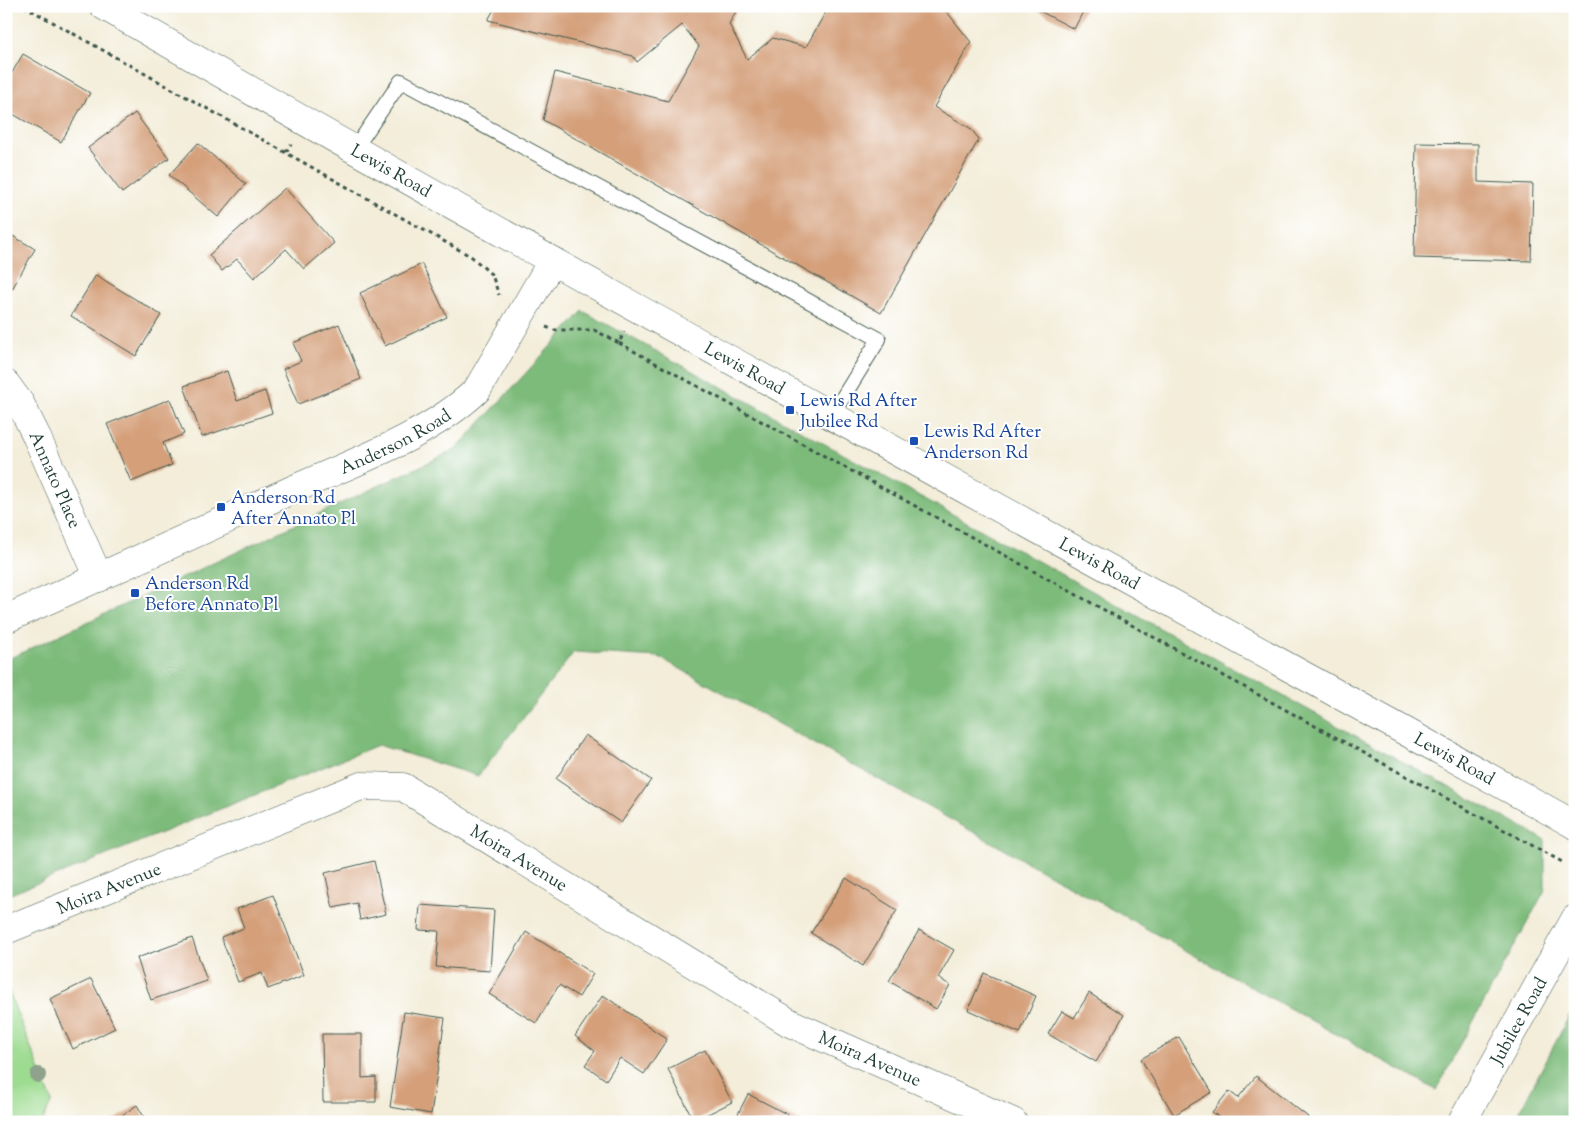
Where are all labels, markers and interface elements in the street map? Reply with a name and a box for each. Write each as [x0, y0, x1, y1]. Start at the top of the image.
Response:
street label: Lewis Road [345, 139, 435, 205]
street label: Lewis Road [699, 337, 789, 403]
place label: Lewis Rd After Jubilee Rd [799, 389, 917, 436]
street label: Anderson Road [336, 404, 458, 483]
marker: Lewis Rd After Jubilee Rd [784, 404, 796, 416]
place label: Lewis Rd After Anderson Rd [924, 420, 1041, 467]
street label: Annato Place [21, 428, 87, 533]
marker: Lewis Rd After Anderson Rd [908, 435, 920, 447]
place label: Anderson Rd After Annato Pl [231, 486, 356, 533]
marker: Anderson Rd After Annato Pl [215, 501, 227, 513]
street label: Lewis Road [1053, 532, 1144, 598]
place label: Anderson Rd Before Annato Pl [145, 572, 278, 619]
marker: Anderson Rd Before Annato Pl [129, 587, 141, 599]
street label: Lewis Road [1408, 727, 1499, 793]
street label: Moira Avenue [464, 820, 572, 899]
street label: Moira Avenue [54, 857, 166, 923]
street label: Jubilee Road [1485, 973, 1555, 1071]
street label: Moira Avenue [814, 1026, 925, 1095]

